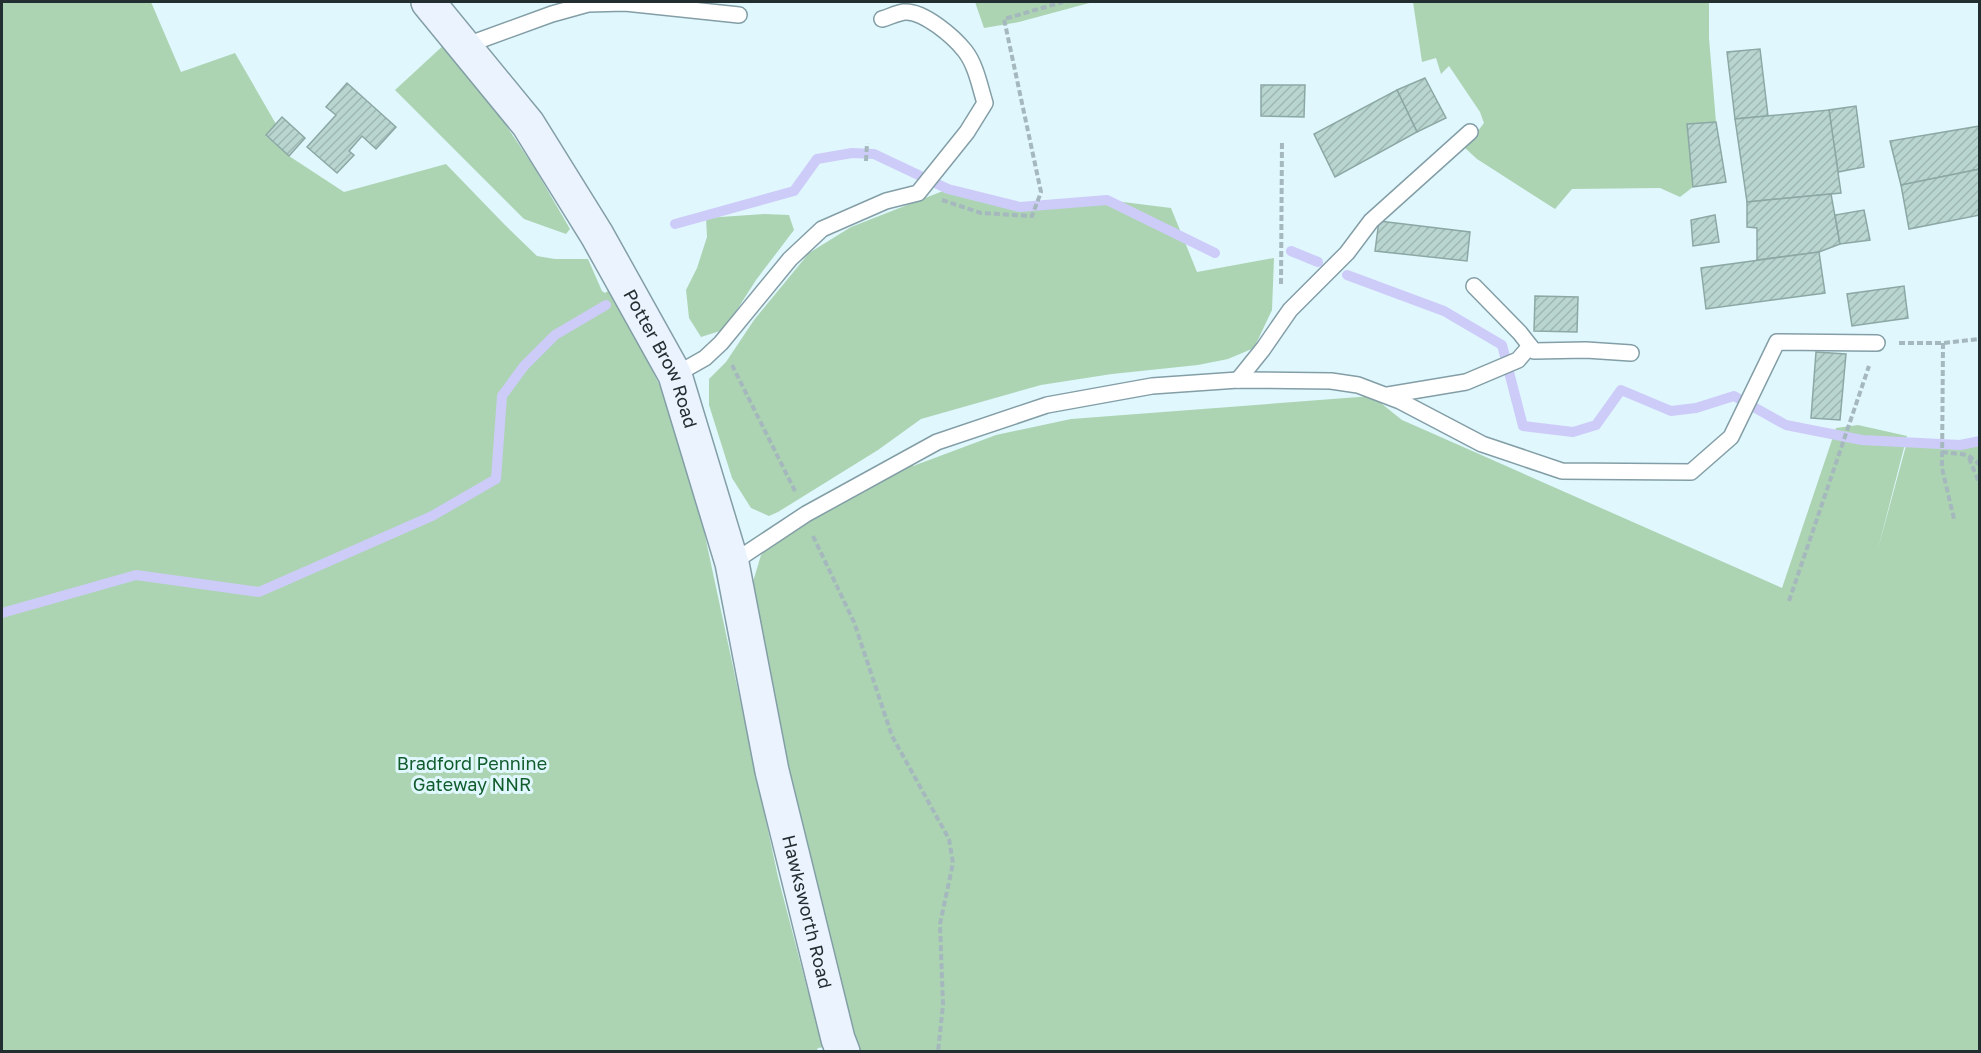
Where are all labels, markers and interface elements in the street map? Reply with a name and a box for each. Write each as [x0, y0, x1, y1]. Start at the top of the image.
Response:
street label: Potter Brow Road [619, 285, 702, 431]
park label: Bradford Pennine Gateway NNR [397, 752, 547, 795]
street label: Hawksworth Road [778, 832, 837, 991]

